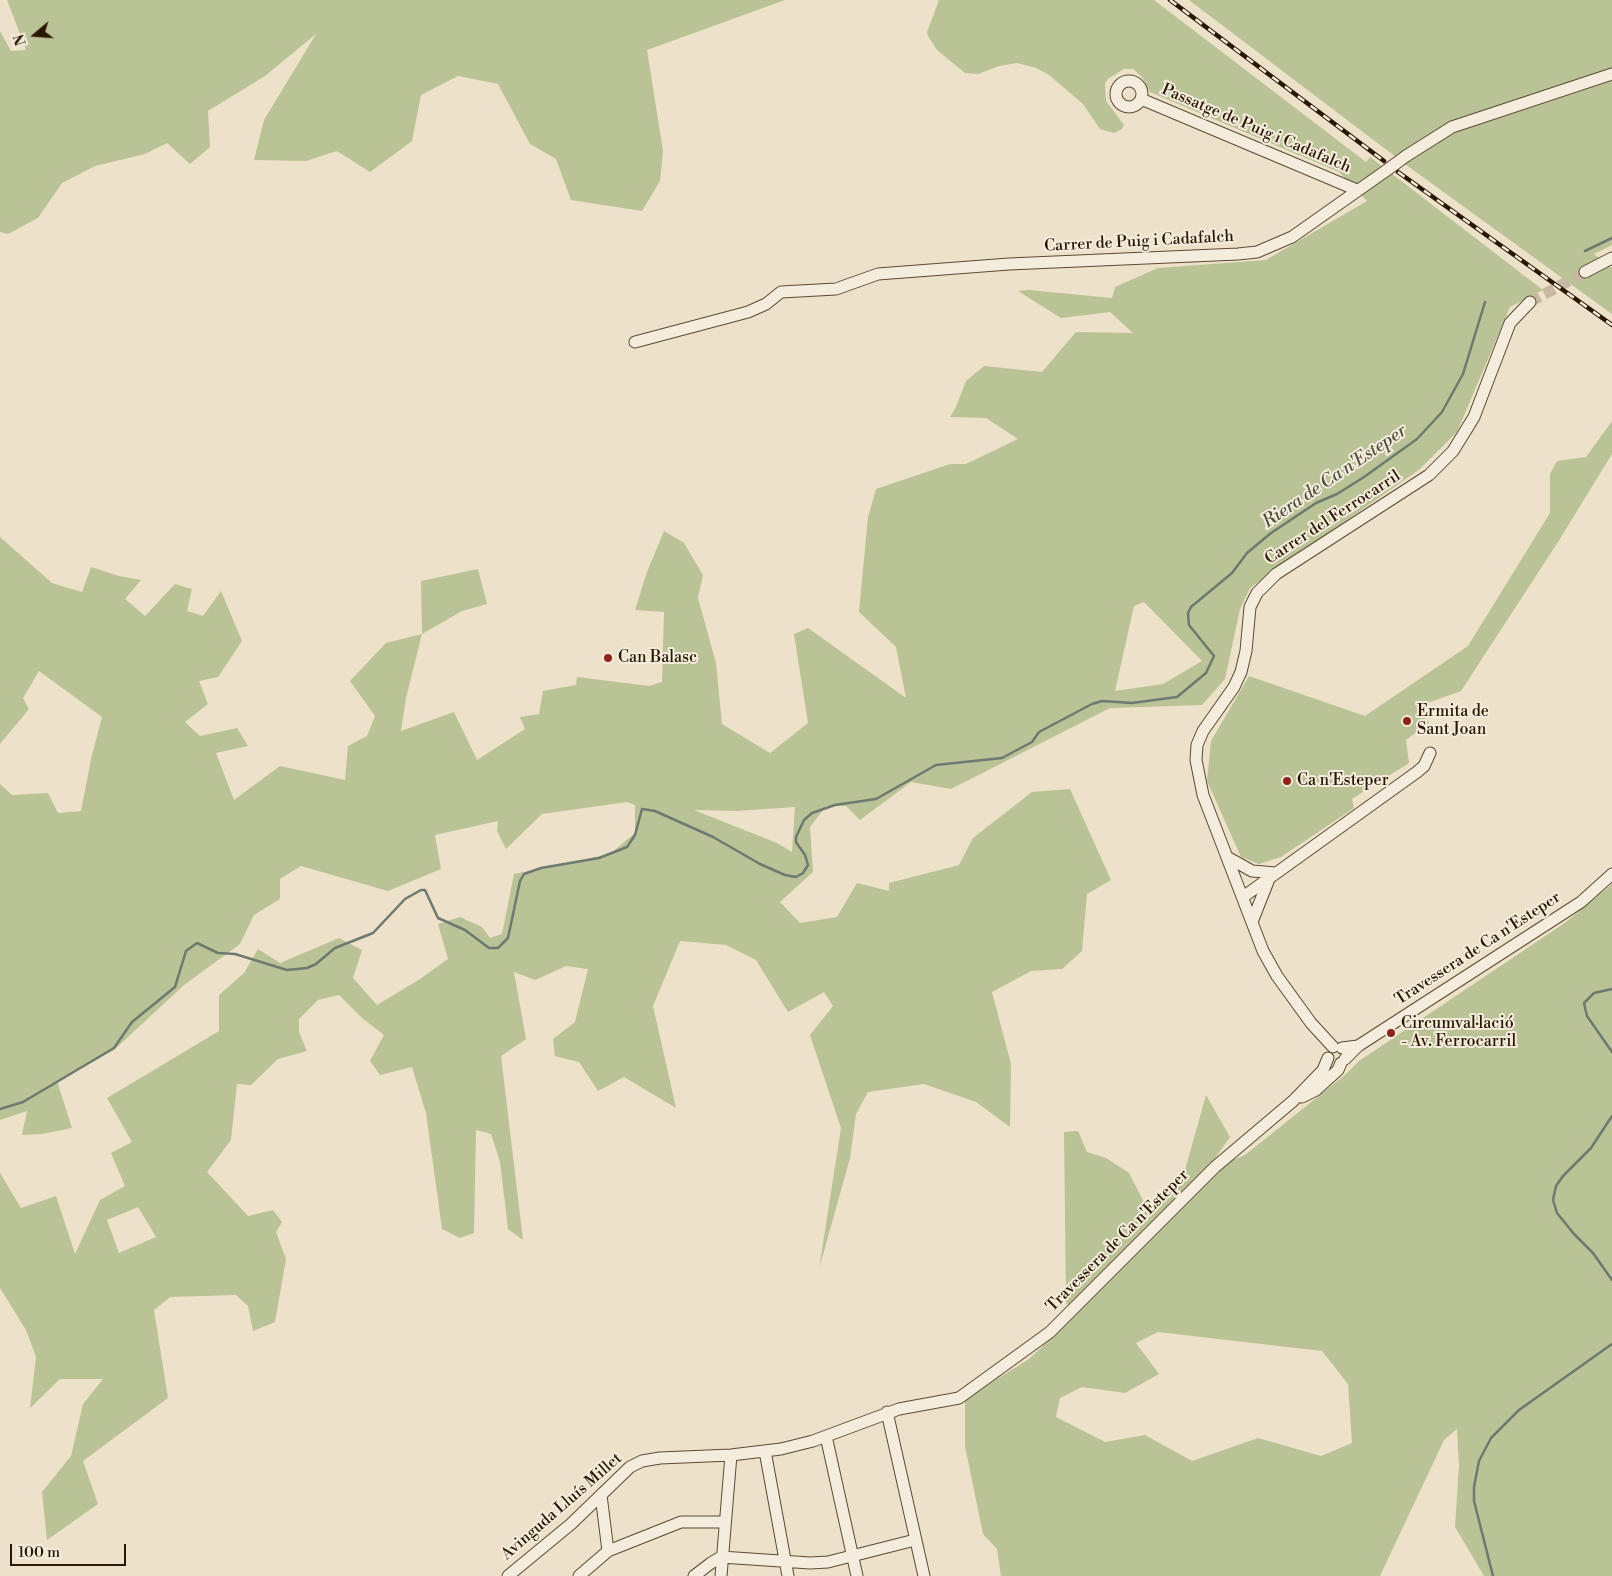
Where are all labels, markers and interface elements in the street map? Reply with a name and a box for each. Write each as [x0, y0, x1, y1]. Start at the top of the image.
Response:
north arrow [10, 10, 60, 60]
text: N [10, 32, 31, 48]
street label: Passatge de Puig i Cadafalch [1158, 80, 1354, 178]
street label: Carrer de Puig i Cadafalch [1044, 227, 1234, 257]
water label: Riera de Ca n'Esteper [1259, 421, 1411, 533]
street label: Carrer del Ferrocarril [1262, 467, 1404, 569]
place label: Can Balasc [618, 648, 697, 668]
marker: Can Balasc [602, 652, 614, 664]
place label: Ermita de Sant Joan [1417, 702, 1489, 740]
marker: Ermita de Sant Joan [1401, 715, 1413, 727]
place label: Ca n'Esteper [1297, 771, 1389, 791]
marker: Ca n'Esteper [1281, 775, 1293, 787]
street label: Travessera de Ca n'Esteper [1392, 888, 1564, 1010]
place label: Circumval·lació - Av. Ferrocarril [1401, 1014, 1516, 1052]
marker: Circumval·lació - Av. Ferrocarril [1385, 1027, 1397, 1039]
street label: Travessera de Ca n'Esteper [1043, 1166, 1193, 1316]
street label: Avinguda Lluís Millet [498, 1449, 626, 1565]
scale bar [12, 1534, 129, 1566]
text: 100 m [18, 1543, 60, 1562]

